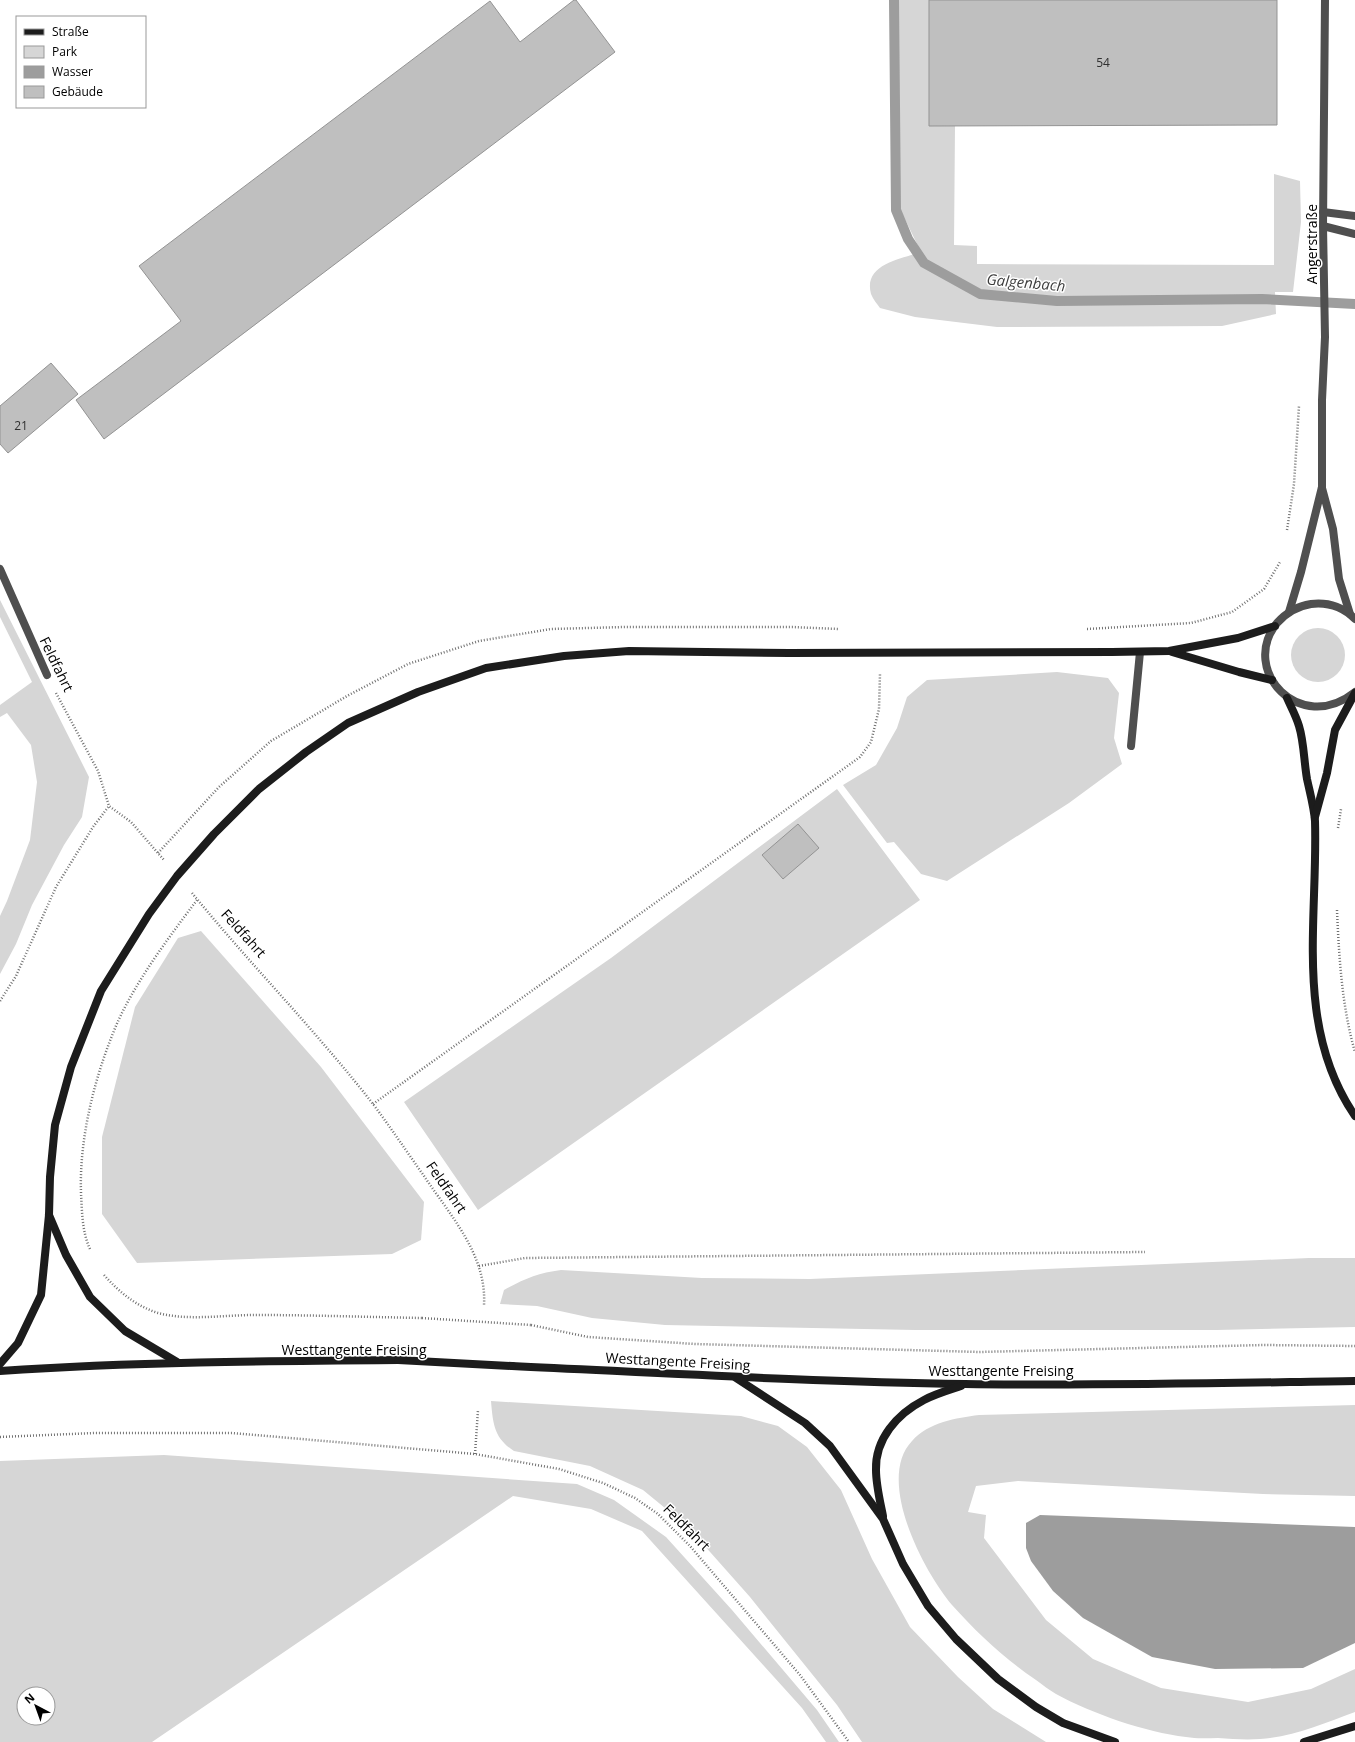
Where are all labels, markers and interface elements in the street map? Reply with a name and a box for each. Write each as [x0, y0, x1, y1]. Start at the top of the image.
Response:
legend [16, 16, 146, 108]
text: Straße [52, 23, 89, 40]
text: Park [52, 43, 78, 60]
house number: 54 [1096, 54, 1110, 71]
text: Wasser [52, 63, 93, 80]
text: Gebäude [52, 83, 103, 100]
street label: Angerstraße [1302, 204, 1321, 284]
water label: Galgenbach [986, 269, 1066, 295]
house number: 21 [14, 417, 28, 434]
street label: Feldfahrt [36, 633, 78, 695]
street label: Feldfahrt [217, 905, 271, 961]
street label: Feldfahrt [422, 1157, 472, 1217]
street label: Westtangente Freising [281, 1340, 427, 1359]
street label: Westtangente Freising [605, 1348, 751, 1374]
street label: Westtangente Freising [928, 1361, 1074, 1380]
street label: Feldfahrt [659, 1499, 715, 1555]
north arrow [16, 1686, 56, 1726]
text: N [21, 1689, 37, 1707]

